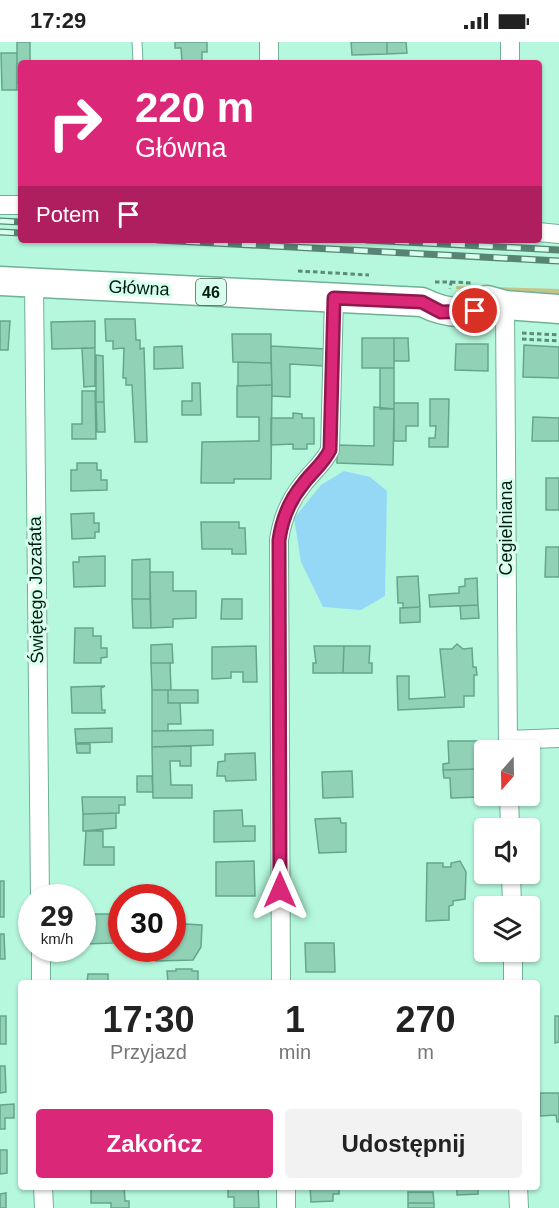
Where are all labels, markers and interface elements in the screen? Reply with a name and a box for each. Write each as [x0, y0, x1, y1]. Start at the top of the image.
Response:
text: 17:29 [30, 8, 86, 33]
icon: right [36, 84, 114, 162]
text: 220 m [135, 84, 254, 131]
text: Główna [135, 133, 227, 163]
icon: arrive [112, 198, 145, 231]
text: Potem [36, 202, 100, 227]
street label: Główna [108, 276, 171, 300]
road number: 46 [196, 279, 226, 305]
pin [449, 285, 500, 336]
icon: arrive [458, 294, 491, 327]
street label: Cegielniana [496, 479, 516, 576]
street label: Świętego Jozafata [24, 515, 47, 664]
north arrow [474, 740, 540, 806]
map controls [474, 740, 540, 962]
button: sound [474, 818, 540, 884]
position arrow [248, 858, 312, 922]
speed limit sign: 30 [108, 884, 186, 962]
button: layers [474, 896, 540, 962]
text: 29 [40, 899, 74, 932]
text: km/h [41, 930, 73, 947]
text: 17:30 [102, 999, 194, 1040]
text: 1 [285, 999, 305, 1040]
text: 270 [395, 999, 456, 1040]
text: Przyjazd [110, 1041, 187, 1063]
text: min [279, 1041, 311, 1063]
text: m [417, 1041, 434, 1063]
button: Zakończ [36, 1109, 273, 1178]
button: Udostępnij [285, 1109, 522, 1178]

